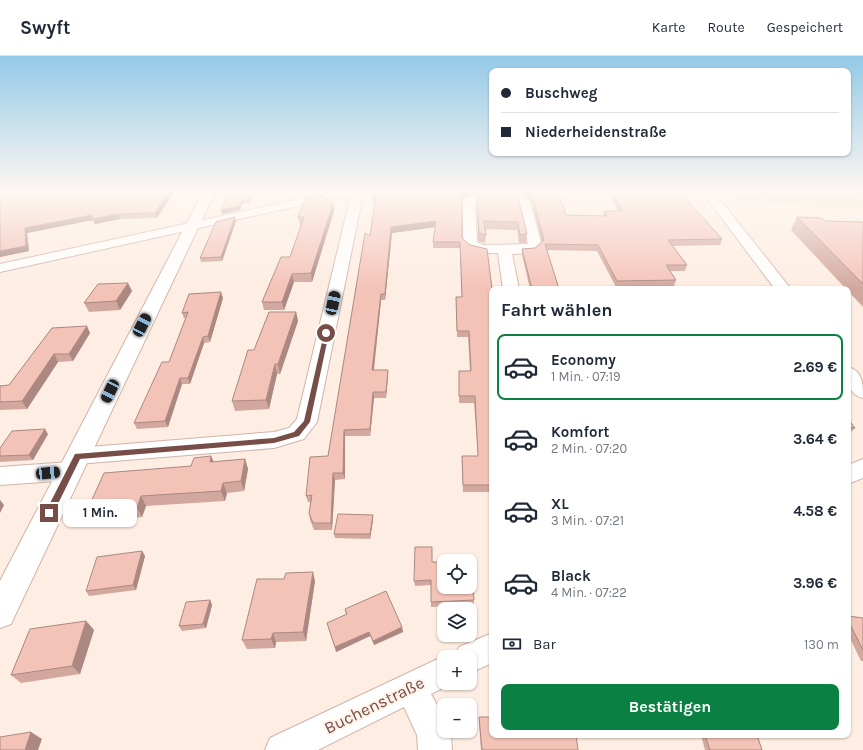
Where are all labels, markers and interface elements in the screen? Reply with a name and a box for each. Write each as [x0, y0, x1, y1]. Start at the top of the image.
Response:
text: Swyft [20, 17, 71, 39]
text: Karte [652, 19, 686, 36]
text: Route [708, 19, 745, 36]
text: Gespeichert [767, 19, 843, 36]
text: Buschweg [525, 84, 597, 102]
text: Niederheidenstraße [525, 123, 667, 141]
car [325, 290, 341, 316]
text: Fahrt wählen [501, 299, 613, 321]
car [131, 312, 153, 338]
route start [317, 324, 335, 342]
icon: car [503, 349, 539, 385]
text: Economy [551, 351, 616, 369]
text: 2.69 € [793, 358, 837, 376]
text: 1 Min. · 07:19 [551, 369, 621, 384]
car [99, 378, 121, 404]
icon: car [503, 421, 539, 457]
text: Komfort [551, 423, 609, 441]
text: 3.64 € [793, 430, 837, 448]
text: 2 Min. · 07:20 [551, 441, 627, 456]
car [36, 466, 60, 480]
icon: car [503, 493, 539, 529]
text: XL [551, 495, 569, 513]
callout: 1 Min. [63, 499, 137, 527]
text: 4.58 € [793, 502, 837, 520]
route end [40, 504, 58, 522]
text: 1 Min. [83, 505, 117, 520]
text: 3 Min. · 07:21 [551, 513, 624, 528]
map controls [437, 554, 477, 738]
button: locate [437, 554, 477, 594]
icon: car [503, 565, 539, 601]
text: Black [551, 567, 591, 585]
text: 3.96 € [793, 574, 837, 592]
text: 4 Min. · 07:22 [551, 585, 627, 600]
button: layers [437, 602, 477, 642]
icon: cash [501, 633, 523, 655]
text: Bar [533, 635, 556, 653]
text: 130 m [804, 637, 839, 652]
button: + [437, 650, 477, 690]
street label: Buchenstraße [321, 672, 427, 738]
button: Bestätigen [501, 684, 839, 730]
button: − [437, 698, 477, 738]

